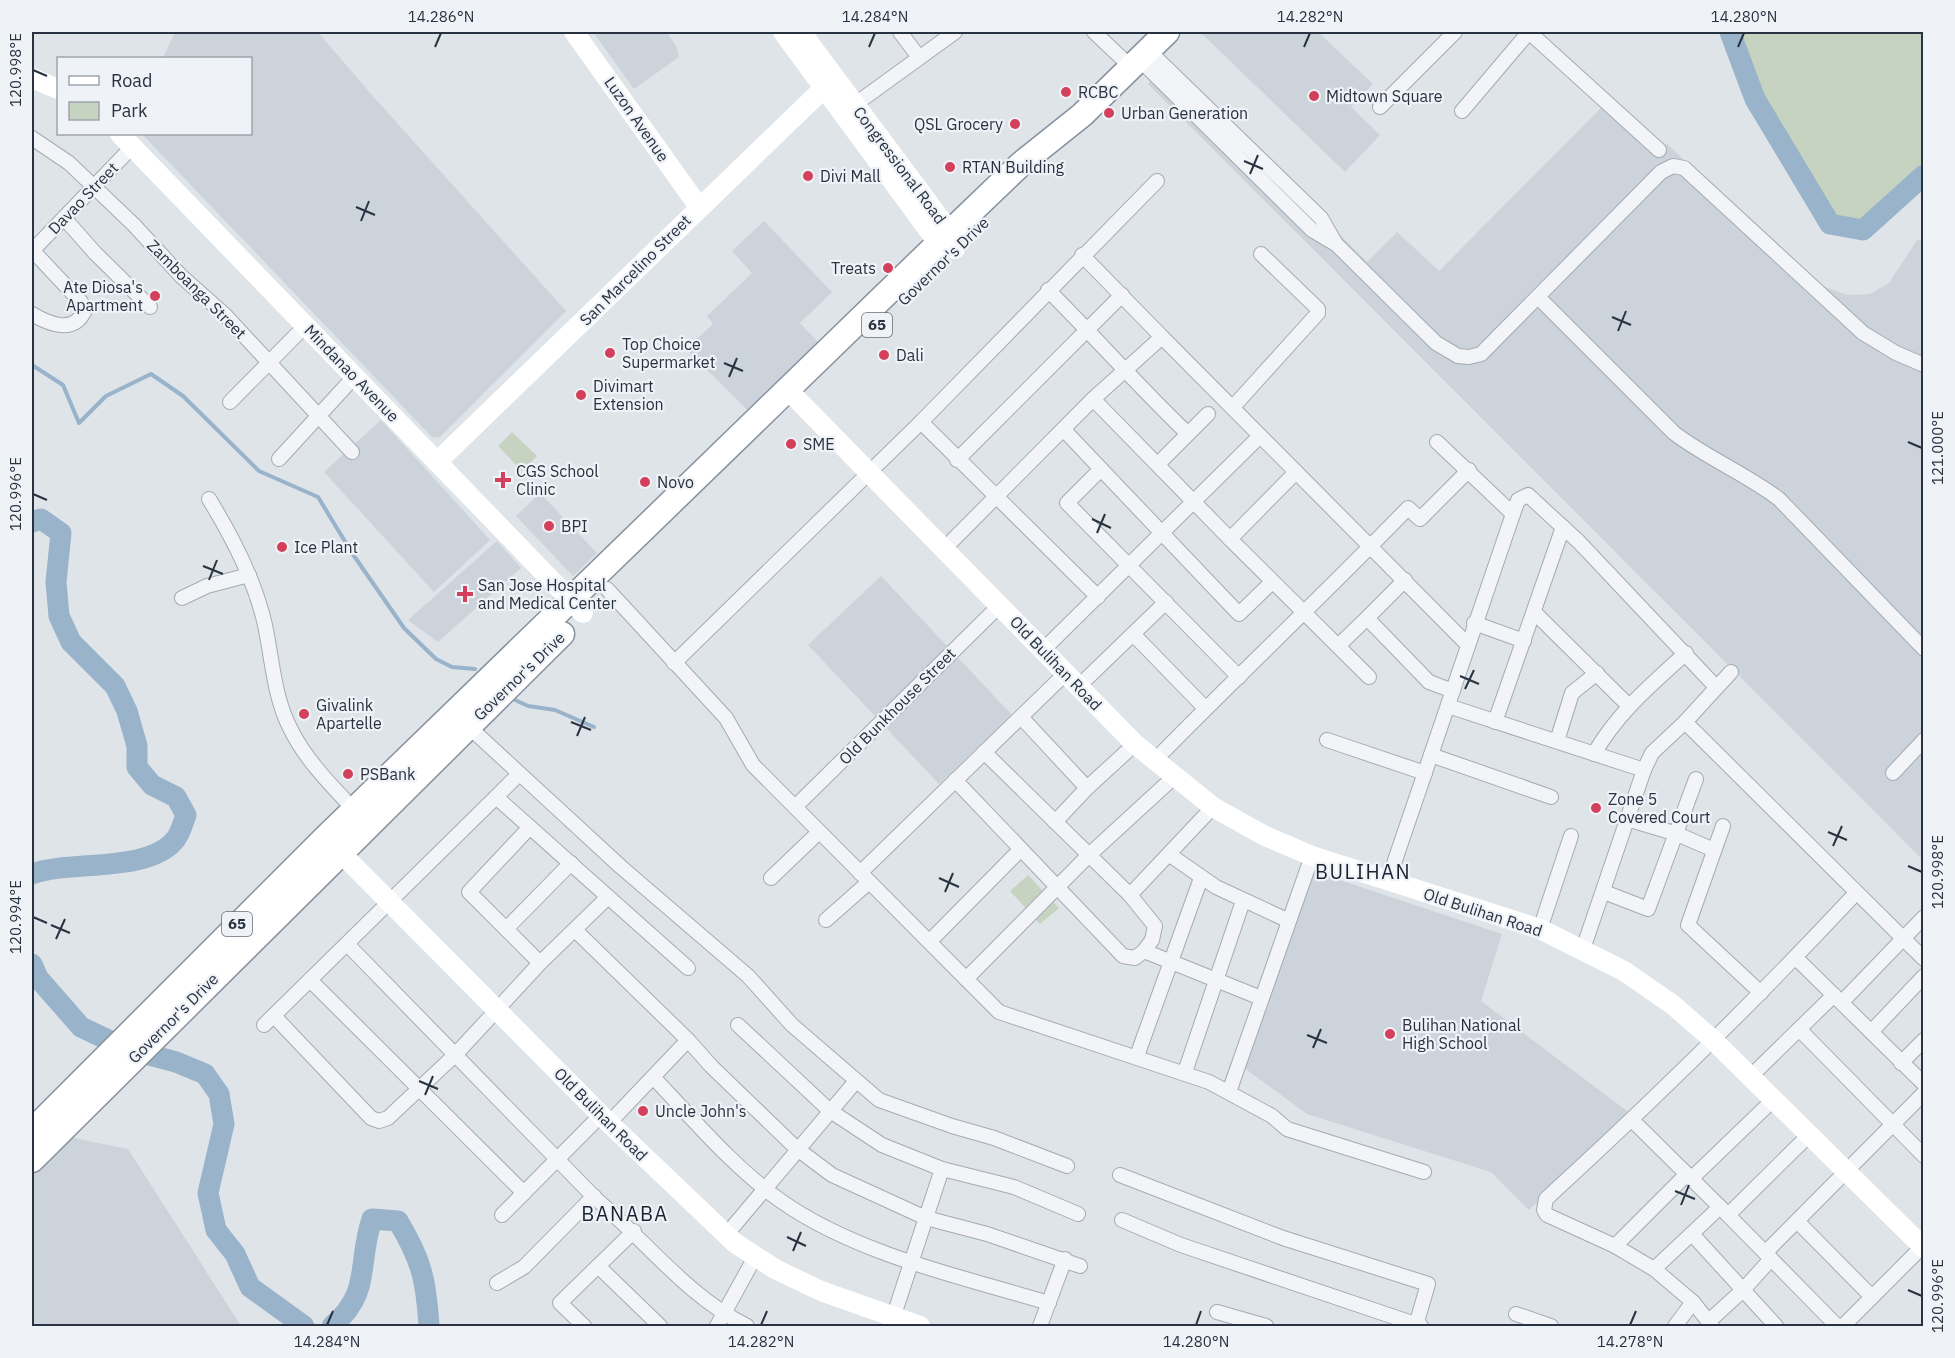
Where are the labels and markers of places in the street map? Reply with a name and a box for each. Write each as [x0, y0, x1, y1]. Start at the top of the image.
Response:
place label: RCBC [1078, 82, 1118, 102]
marker: RCBC [1059, 85, 1073, 99]
place label: Midtown Square [1326, 86, 1443, 106]
marker: Midtown Square [1307, 89, 1321, 103]
place label: Urban Generation [1121, 103, 1248, 123]
marker: Urban Generation [1102, 106, 1116, 120]
place label: QSL Grocery [914, 114, 1003, 134]
marker: QSL Grocery [1008, 117, 1022, 131]
place label: RTAN Building [962, 157, 1065, 177]
marker: RTAN Building [943, 160, 957, 174]
place label: Divi Mall [820, 166, 881, 186]
marker: Divi Mall [801, 169, 815, 183]
place label: Treats [831, 258, 876, 278]
marker: Treats [881, 261, 895, 275]
place label: Ate Diosa's Apartment [63, 277, 143, 315]
marker: Ate Diosa's Apartment [148, 289, 162, 303]
place label: Top Choice Supermarket [622, 334, 715, 372]
place label: Dali [896, 345, 924, 365]
marker: Top Choice Supermarket [603, 346, 617, 360]
marker: Dali [877, 348, 891, 362]
place label: Divimart Extension [593, 376, 664, 414]
marker: Divimart Extension [574, 388, 588, 402]
place label: SME [803, 434, 835, 454]
marker: SME [784, 437, 798, 451]
place label: CGS School Clinic [516, 461, 599, 499]
marker: CGS School Clinic [494, 471, 512, 489]
place label: Novo [657, 472, 694, 492]
marker: Novo [638, 475, 652, 489]
place label: BPI [561, 516, 588, 536]
marker: BPI [542, 519, 556, 533]
place label: Ice Plant [294, 537, 358, 557]
marker: Ice Plant [275, 540, 289, 554]
place label: San Jose Hospital and Medical Center [478, 575, 617, 613]
marker: San Jose Hospital and Medical Center [456, 585, 474, 603]
place label: Givalink Apartelle [316, 695, 382, 733]
marker: Givalink Apartelle [297, 707, 311, 721]
place label: PSBank [360, 764, 416, 784]
marker: PSBank [341, 767, 355, 781]
place label: Zone 5 Covered Court [1608, 789, 1710, 827]
marker: Zone 5 Covered Court [1589, 801, 1603, 815]
place label: Bulihan National High School [1402, 1015, 1521, 1053]
marker: Bulihan National High School [1383, 1027, 1397, 1041]
place label: Uncle John's [655, 1101, 747, 1121]
marker: Uncle John's [636, 1104, 650, 1118]

